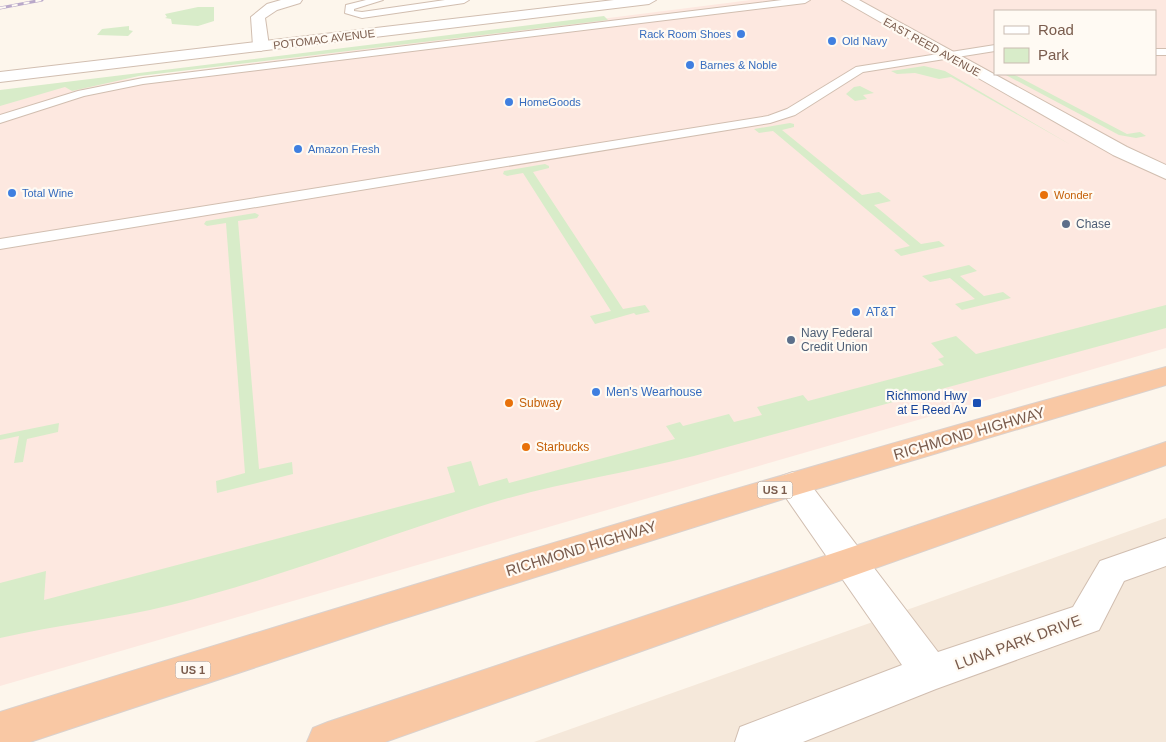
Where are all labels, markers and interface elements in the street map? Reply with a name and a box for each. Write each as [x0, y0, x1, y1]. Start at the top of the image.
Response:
legend [994, 10, 1156, 75]
street label: EAST REED AVENUE [881, 15, 983, 79]
text: Road [1038, 21, 1074, 38]
street label: POTOMAC AVENUE [273, 27, 375, 51]
place label: Rack Room Shoes [639, 28, 731, 40]
marker: Rack Room Shoes [735, 28, 747, 40]
marker: Old Navy [826, 35, 838, 47]
place label: Old Navy [842, 35, 888, 47]
text: Park [1038, 46, 1069, 63]
marker: Barnes & Noble [684, 59, 696, 71]
place label: Barnes & Noble [700, 59, 777, 71]
marker: HomeGoods [503, 96, 515, 108]
place label: HomeGoods [519, 96, 581, 108]
marker: Amazon Fresh [292, 143, 304, 155]
place label: Amazon Fresh [308, 143, 380, 155]
marker: Total Wine [6, 187, 18, 199]
place label: Total Wine [22, 187, 73, 199]
marker: Wonder [1038, 189, 1050, 201]
place label: Wonder [1054, 189, 1093, 201]
place label: Chase [1076, 217, 1111, 231]
marker: Chase [1060, 218, 1072, 230]
place label: AT&T [866, 305, 896, 319]
marker: AT&T [850, 306, 862, 318]
place label: Navy Federal Credit Union [801, 326, 872, 354]
marker: Navy Federal Credit Union [785, 334, 797, 346]
place label: Men's Wearhouse [606, 385, 702, 399]
marker: Men's Wearhouse [590, 386, 602, 398]
place label: Richmond Hwy at E Reed Av [886, 389, 967, 417]
place label: Subway [519, 396, 562, 410]
marker: Subway [503, 397, 515, 409]
marker: Richmond Hwy at E Reed Av [971, 397, 983, 409]
street label: RICHMOND HIGHWAY [891, 403, 1047, 463]
place label: Starbucks [536, 440, 589, 454]
marker: Starbucks [520, 441, 532, 453]
road number: US 1 [758, 482, 792, 498]
street label: RICHMOND HIGHWAY [504, 517, 658, 579]
street label: LUNA PARK DRIVE [953, 611, 1083, 673]
road number: US 1 [176, 662, 210, 678]

